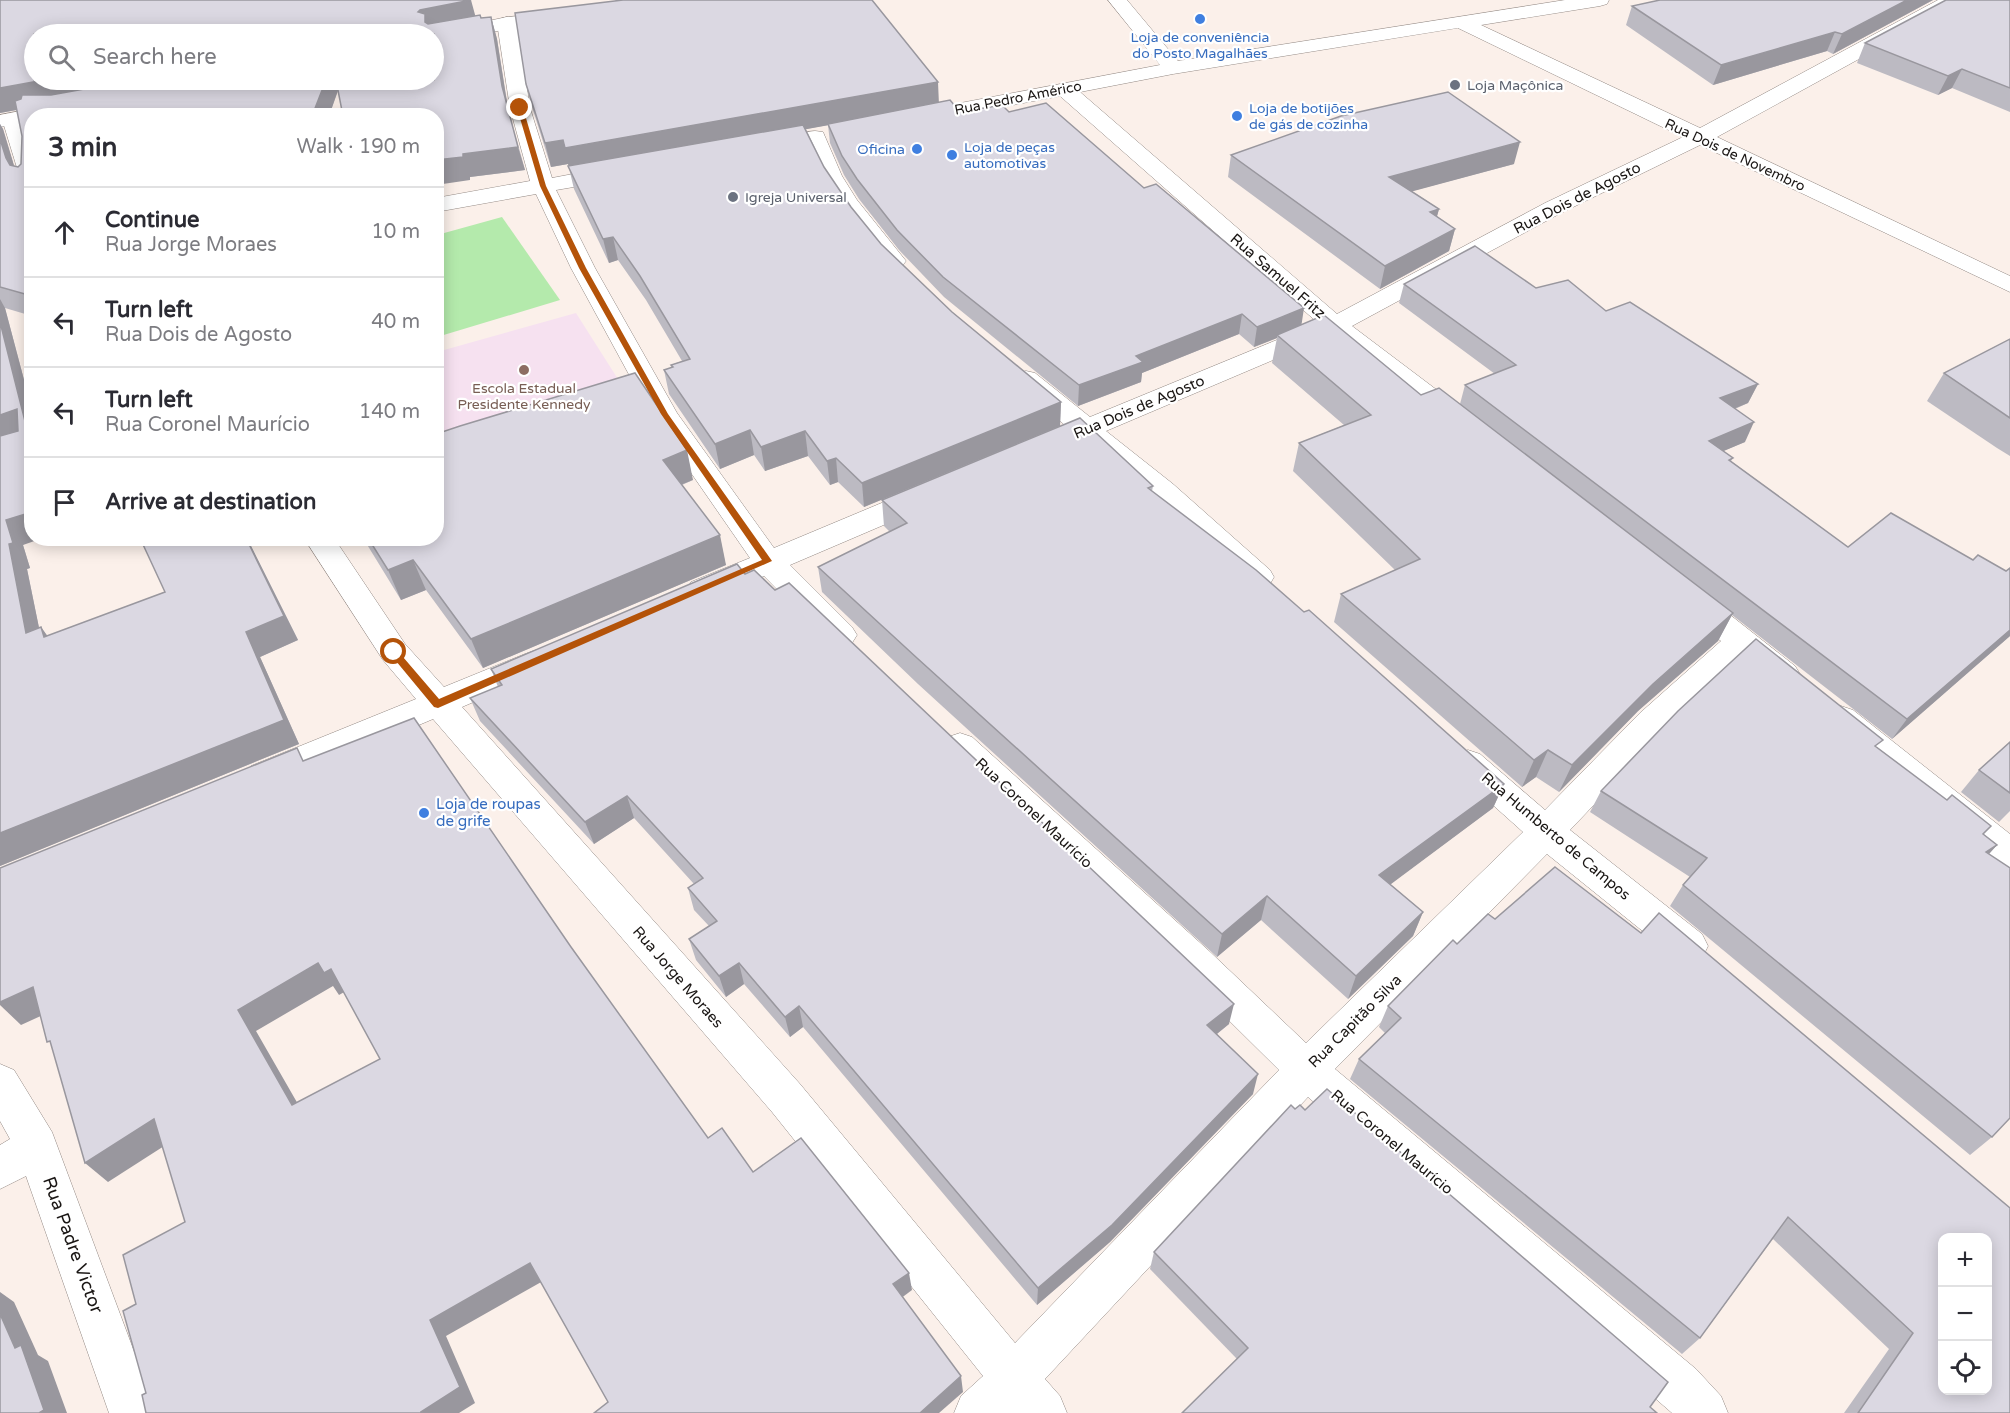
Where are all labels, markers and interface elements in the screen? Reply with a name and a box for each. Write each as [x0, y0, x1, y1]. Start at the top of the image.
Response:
marker: Loja de conveniência do Posto Magalhães [1193, 12, 1207, 26]
search box [24, 24, 444, 90]
place label: Loja de conveniência do Posto Magalhães [1131, 29, 1269, 62]
icon: search [45, 41, 78, 74]
text: Search here [93, 44, 217, 70]
street label: Rua Pedro Américo [953, 77, 1083, 119]
place label: Loja Maçônica [1467, 77, 1563, 94]
marker: Loja Maçônica [1448, 78, 1462, 92]
route end [506, 94, 532, 120]
place label: Loja de botijões de gás de cozinha [1249, 100, 1368, 133]
marker: Loja de botijões de gás de cozinha [1230, 109, 1244, 123]
street label: Rua Dois de Novembro [1662, 115, 1808, 195]
text: 3 min [48, 132, 117, 163]
text: Walk · 190 m [297, 135, 420, 159]
place label: Loja de peças automotivas [964, 139, 1055, 172]
place label: Oficina [857, 141, 905, 158]
marker: Oficina [910, 142, 924, 156]
marker: Loja de peças automotivas [945, 148, 959, 162]
street label: Rua Dois de Agosto [1510, 158, 1644, 238]
place label: Igreja Universal [745, 189, 847, 206]
marker: Igreja Universal [726, 190, 740, 204]
text: Continue [105, 207, 200, 233]
icon: ahead [48, 216, 81, 249]
text: 10 m [371, 220, 420, 244]
street label: Rua Samuel Fritz [1227, 230, 1329, 322]
text: Rua Jorge Moraes [105, 233, 277, 257]
text: Turn left [105, 297, 193, 323]
icon: left [48, 306, 81, 339]
text: 40 m [371, 310, 420, 334]
text: Rua Dois de Agosto [105, 323, 292, 347]
marker: Escola Estadual Presidente Kennedy [517, 363, 531, 377]
street label: Rua Dois de Agosto [1071, 371, 1207, 443]
place label: Escola Estadual Presidente Kennedy [457, 380, 591, 413]
text: Turn left [105, 387, 193, 413]
icon: left [48, 396, 81, 429]
text: 140 m [359, 400, 420, 424]
text: Rua Coronel Maurício [105, 413, 310, 437]
icon: arrive [48, 486, 81, 519]
text: Arrive at destination [105, 489, 316, 515]
route start [380, 638, 406, 664]
street label: Rua Coronel Maurício [972, 754, 1096, 872]
street label: Rua Humberto de Campos [1478, 768, 1634, 904]
place label: Loja de roupas de grife [436, 795, 541, 830]
marker: Loja de roupas de grife [417, 806, 431, 820]
street label: Rua Jorge Moraes [629, 922, 727, 1032]
street label: Rua Capitão Silva [1305, 971, 1405, 1071]
street label: Rua Coronel Maurício [1327, 1086, 1457, 1198]
street label: Rua Padre Victor [38, 1174, 108, 1317]
map controls [1938, 1233, 1992, 1395]
button: + [1938, 1233, 1992, 1287]
button: − [1938, 1287, 1992, 1341]
button: locate [1938, 1341, 1992, 1395]

